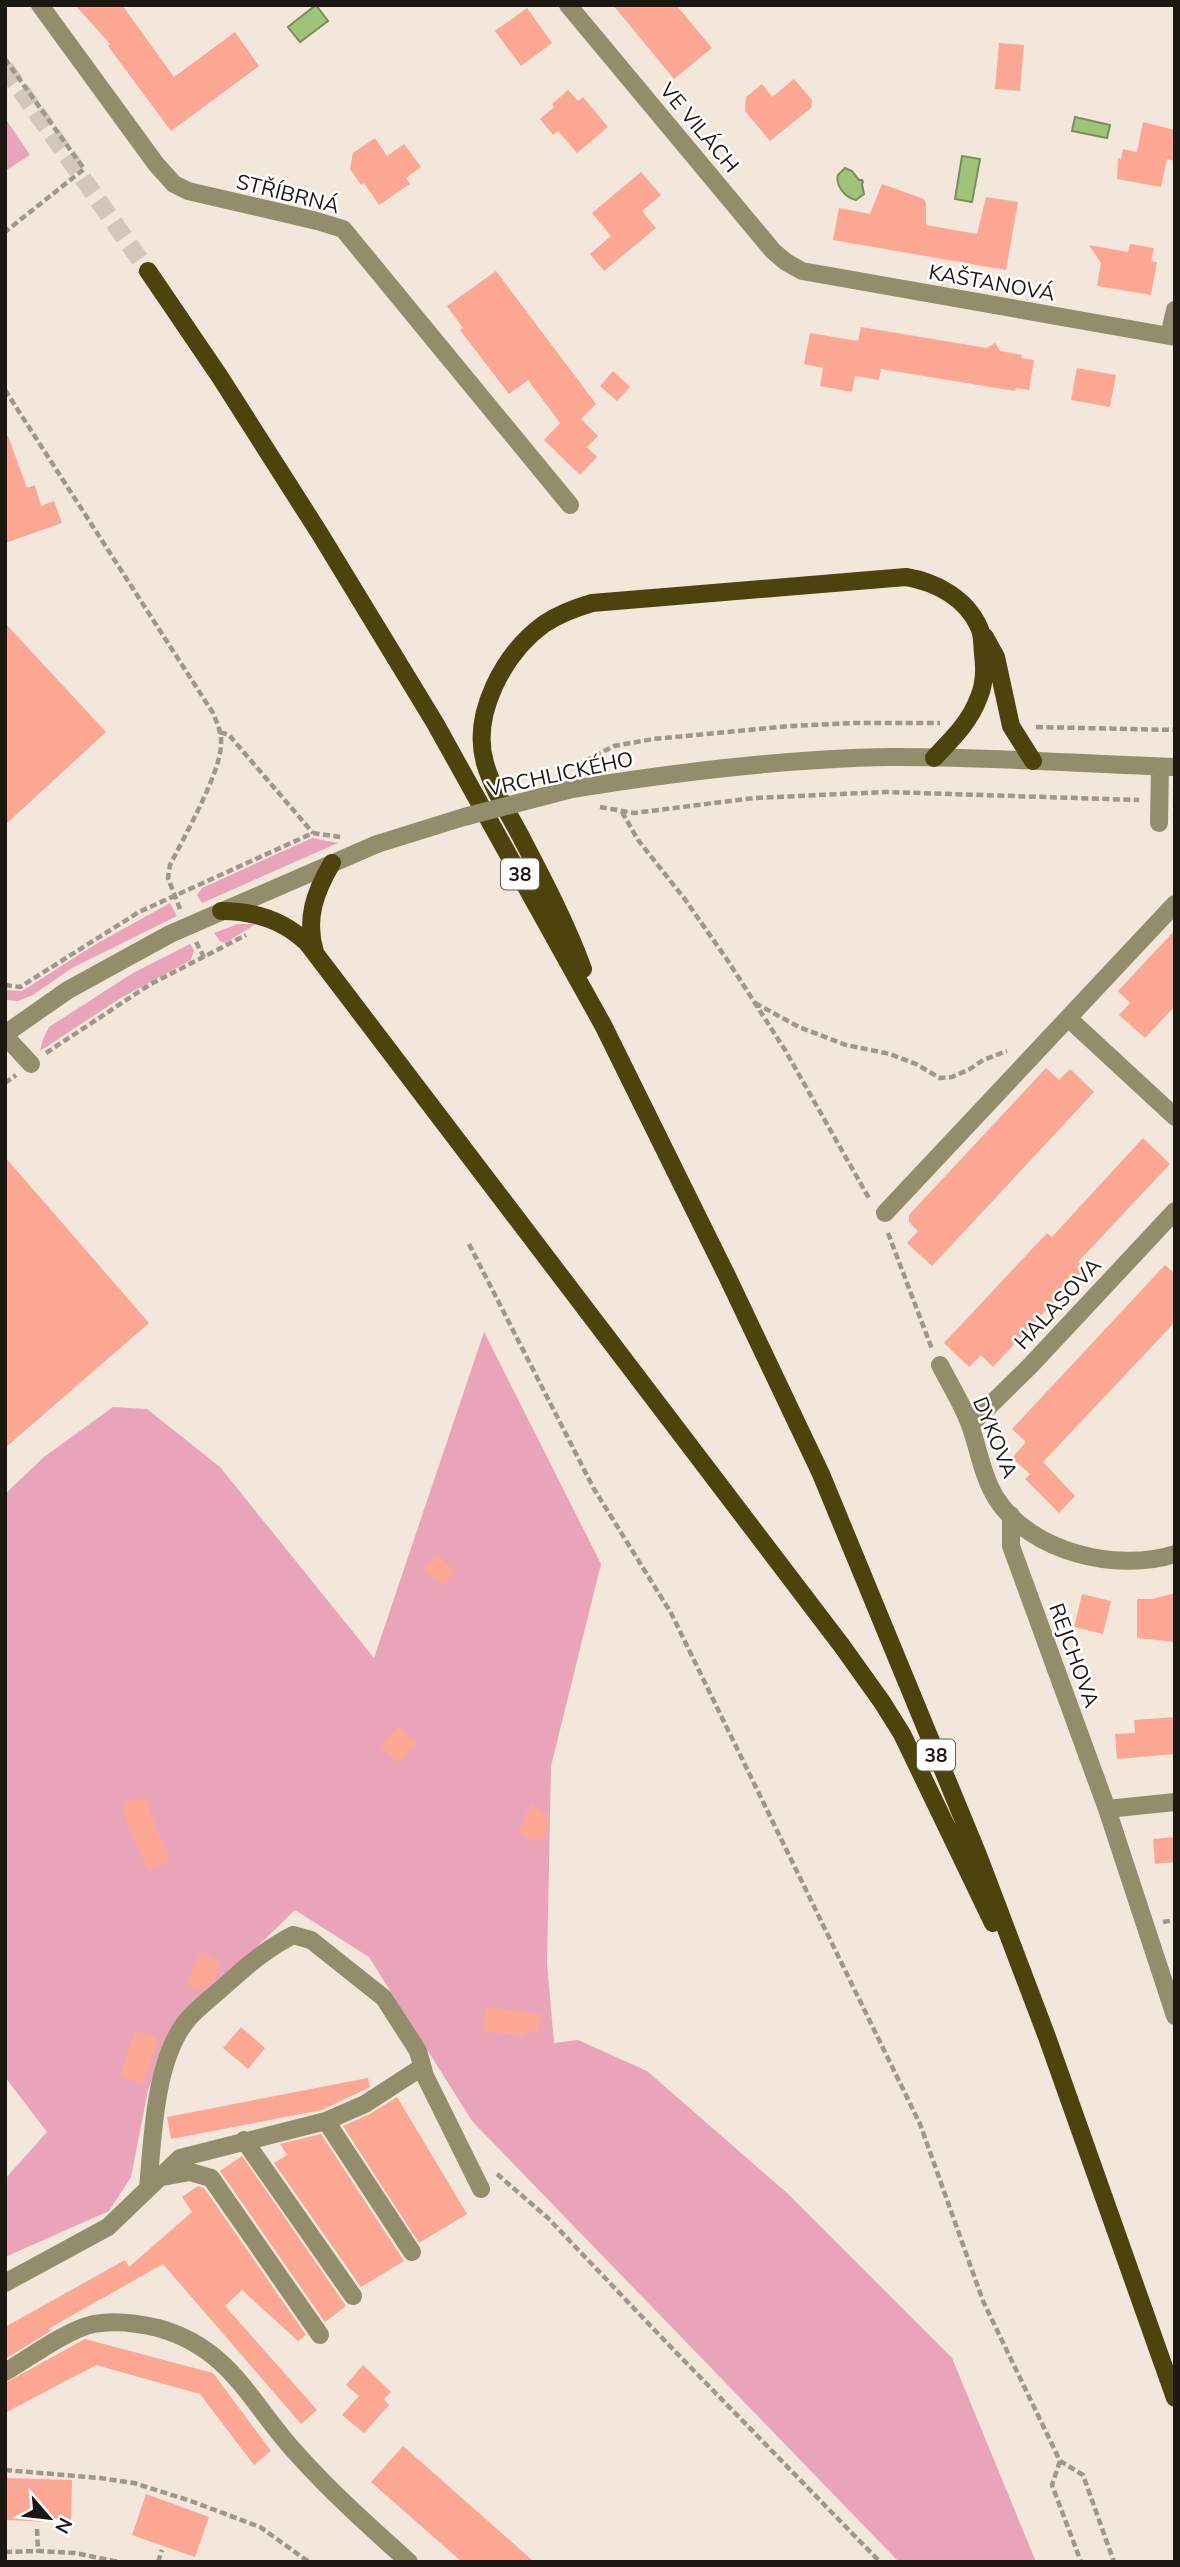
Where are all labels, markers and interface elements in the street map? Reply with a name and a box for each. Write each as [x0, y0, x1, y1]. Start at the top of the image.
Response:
street label: VE VILÁCH [655, 77, 745, 177]
street label: STŘÍBRNÁ [234, 168, 343, 218]
street label: KAŠTANOVÁ [927, 258, 1058, 306]
street label: VRCHLICKÉHO [485, 745, 635, 801]
road number: 38 [501, 859, 539, 890]
street label: HALASOVA [1008, 1251, 1106, 1354]
street label: DYKOVA [968, 1393, 1024, 1482]
street label: REJCHOVA [1044, 1599, 1106, 1711]
road number: 38 [917, 1740, 955, 1770]
north arrow [14, 2483, 84, 2553]
text: N [50, 2514, 78, 2538]

